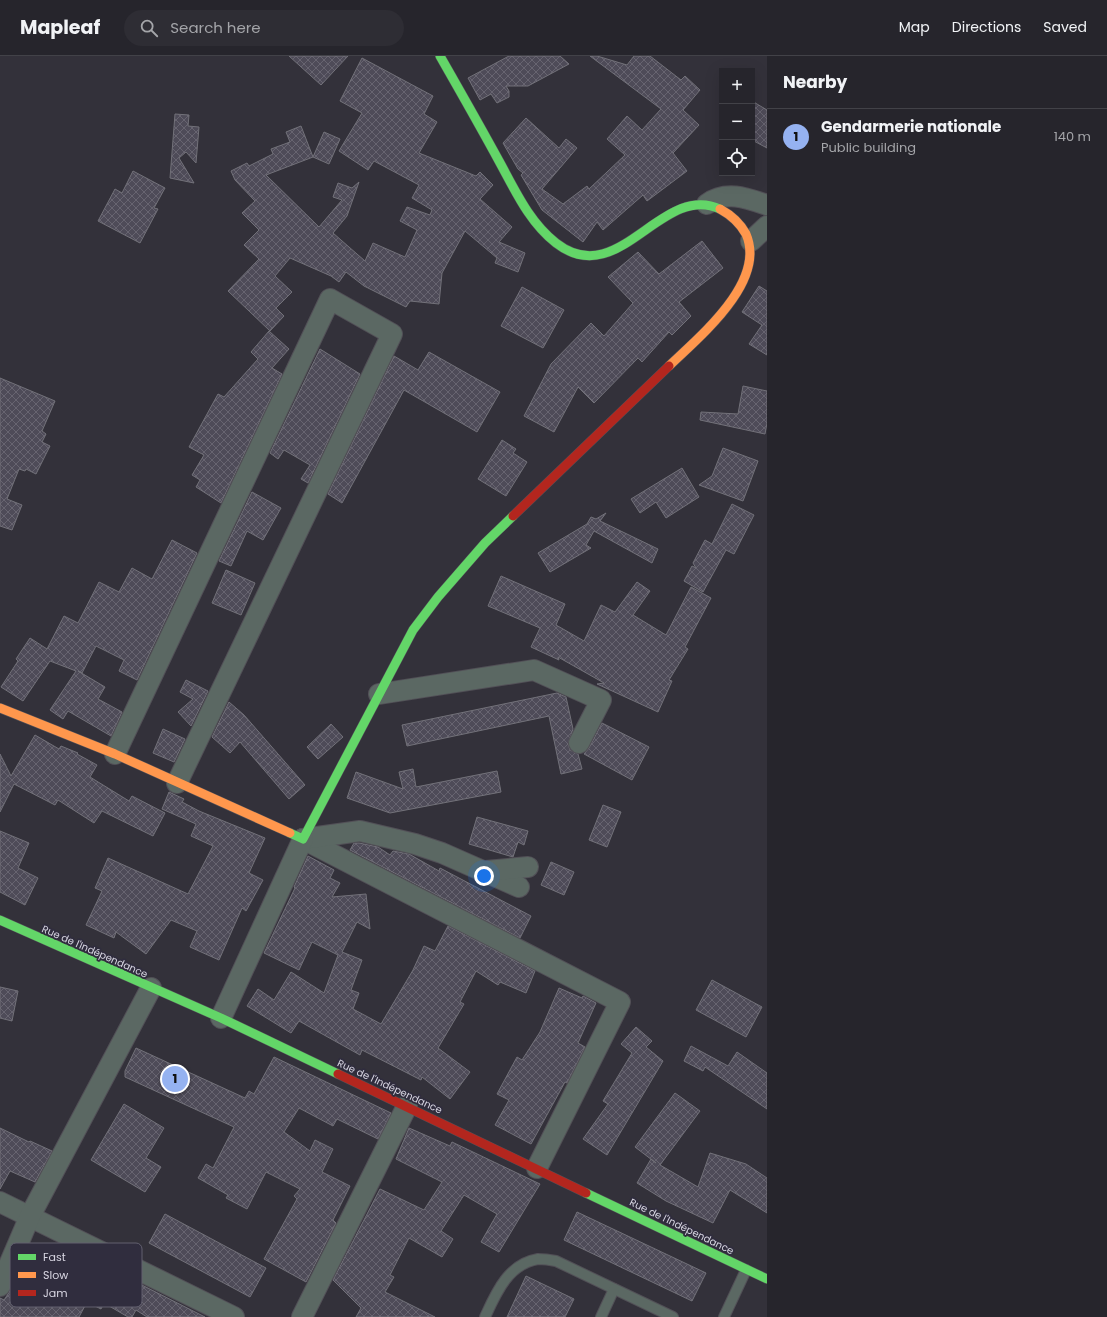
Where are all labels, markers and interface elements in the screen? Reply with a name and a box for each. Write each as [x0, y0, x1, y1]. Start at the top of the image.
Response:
search box [124, 10, 404, 46]
text: Mapleaf [20, 14, 100, 41]
icon: search [138, 17, 160, 39]
text: Search here [170, 17, 261, 38]
text: Map [899, 17, 930, 37]
text: Directions [952, 17, 1021, 37]
text: Saved [1043, 17, 1087, 37]
map controls [719, 68, 755, 176]
button: + [719, 68, 755, 104]
text: Nearby [783, 70, 847, 94]
button: − [719, 104, 755, 140]
text: Gendarmerie nationale [821, 116, 1001, 137]
text: 1 [794, 127, 798, 146]
text: 140 m [1054, 127, 1091, 146]
text: Public building [821, 138, 916, 157]
button: locate [719, 140, 755, 176]
your location [474, 866, 494, 886]
street label: Rue de l'Indépendance [39, 921, 150, 982]
street label: Rue de l'Indépendance [335, 1055, 445, 1117]
pin: 1 [162, 1064, 188, 1094]
street label: Rue de l'Indépendance [627, 1195, 736, 1258]
legend [10, 1243, 142, 1307]
text: Fast [43, 1249, 66, 1265]
text: Slow [43, 1267, 68, 1283]
text: Jam [43, 1285, 68, 1301]

